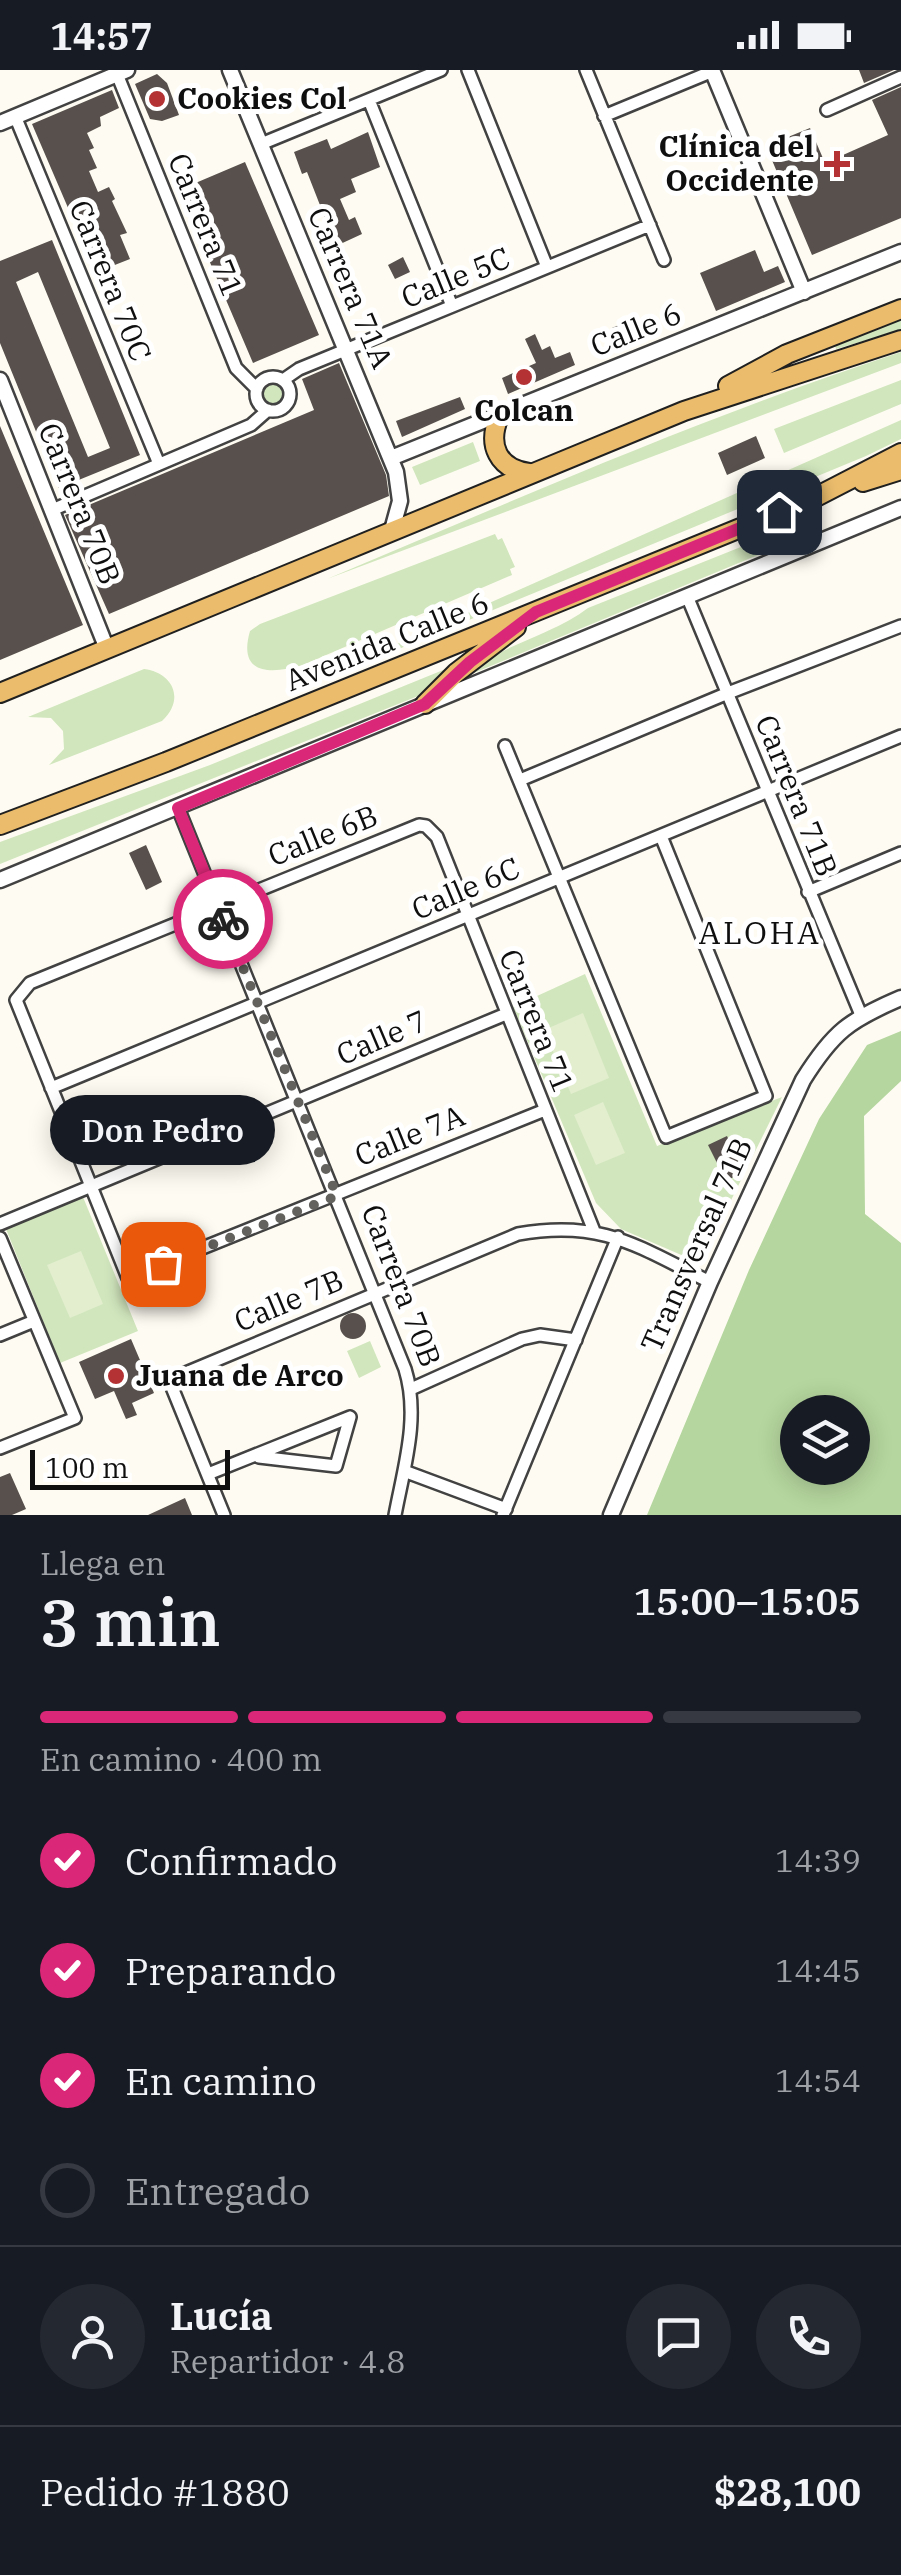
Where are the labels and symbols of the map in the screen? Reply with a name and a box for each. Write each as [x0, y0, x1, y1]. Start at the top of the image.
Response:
place label: Cookies Col [177, 78, 347, 117]
marker: Cookies Col [146, 88, 168, 110]
place label: Clínica del Occidente [659, 126, 814, 199]
street label: Carrera 71 [160, 147, 253, 302]
marker: Clínica del Occidente [824, 151, 850, 177]
street label: Carrera 70C [61, 194, 161, 367]
street label: Carrera 71A [300, 201, 403, 374]
street label: Calle 5C [395, 237, 516, 316]
street label: Calle 6 [584, 293, 687, 364]
marker: Colcan [513, 366, 535, 388]
place label: Colcan [474, 390, 574, 429]
street label: Carrera 70B [30, 417, 130, 590]
pin [737, 470, 822, 555]
street label: Avenida Calle 6 [279, 582, 494, 699]
street label: Carrera 71B [747, 709, 847, 882]
street label: Calle 6B [262, 795, 383, 874]
street label: Calle 6C [405, 847, 526, 928]
courier [173, 869, 273, 969]
district label: ALOHA [698, 911, 822, 953]
street label: Carrera 71 [491, 943, 584, 1098]
street label: Calle 7 [330, 1000, 433, 1073]
callout: Don Pedro [51, 1094, 276, 1164]
street label: Calle 7A [349, 1095, 471, 1174]
street label: Transversal 71B [631, 1131, 760, 1358]
street label: Carrera 70B [354, 1199, 451, 1372]
pin [121, 1222, 206, 1307]
street label: Calle 7B [228, 1259, 349, 1340]
place label: Juana de Arco [136, 1355, 344, 1394]
marker: Juana de Arco [105, 1365, 127, 1387]
scale bar [30, 1445, 230, 1490]

